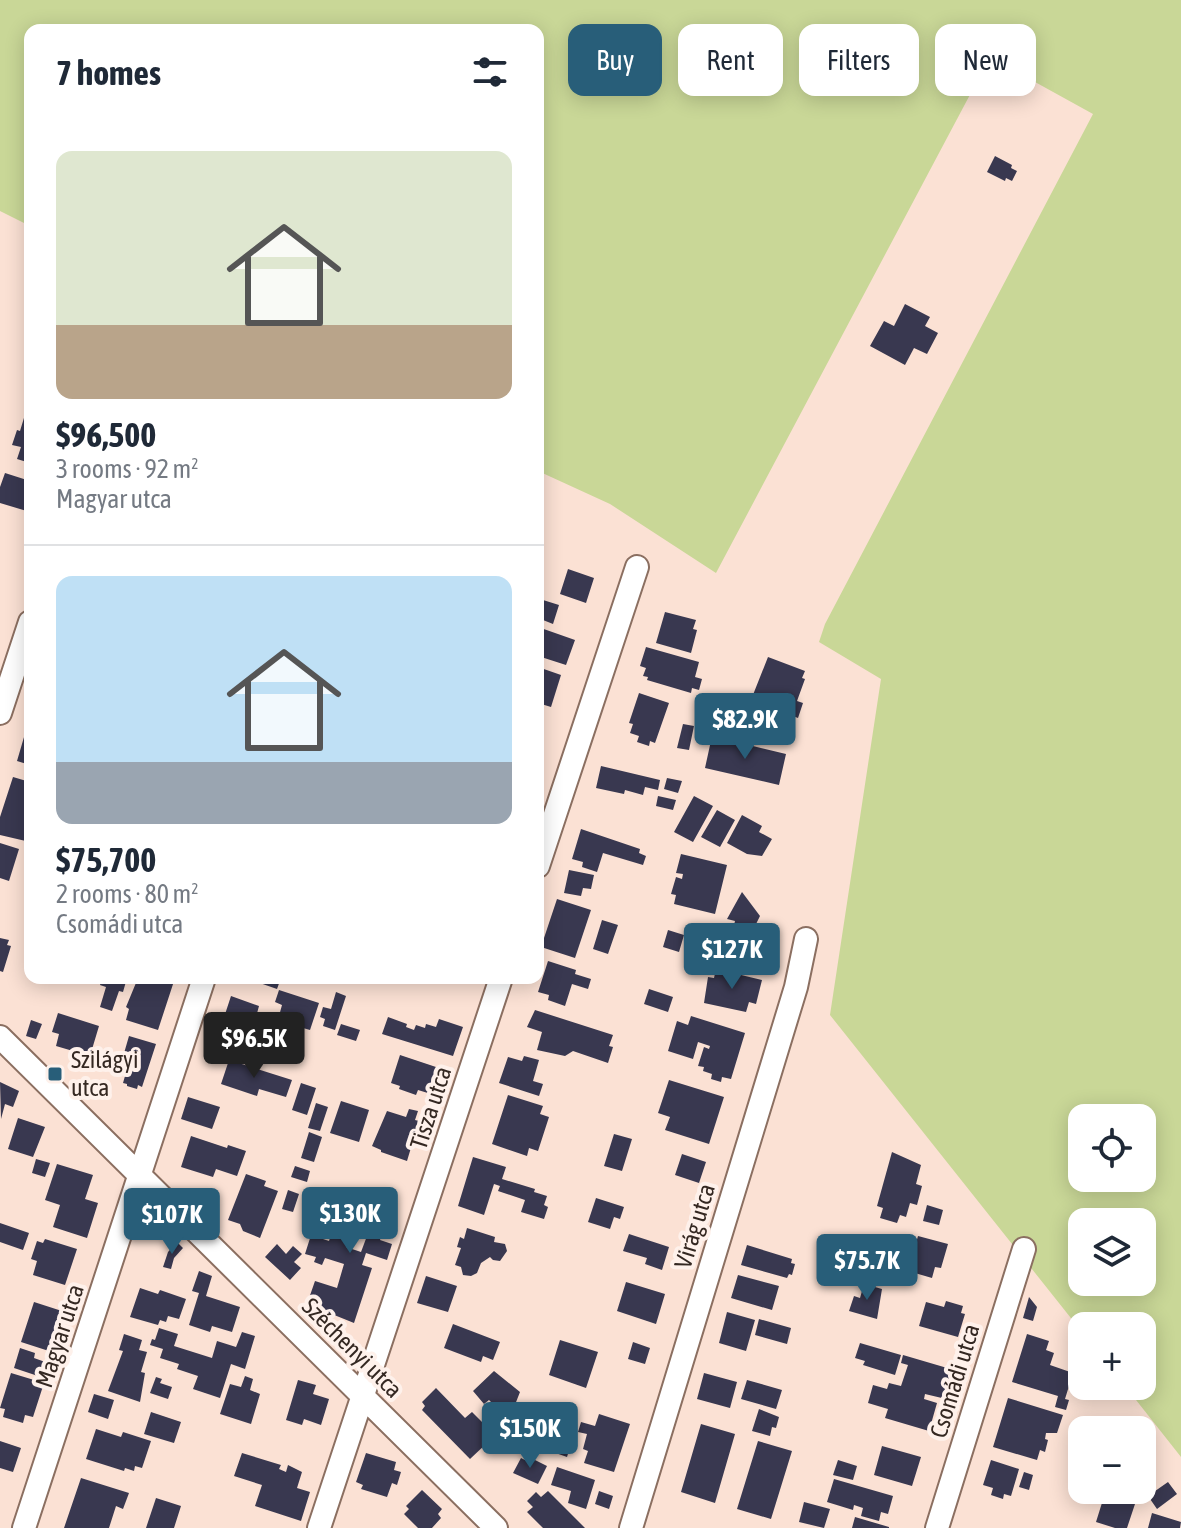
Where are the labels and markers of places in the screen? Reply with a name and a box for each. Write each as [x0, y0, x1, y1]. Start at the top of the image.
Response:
pin: $82.9K [680, 693, 810, 761]
pin: $127K [676, 923, 788, 991]
pin: $96.5K [189, 1012, 319, 1080]
place label: Szilágyi utca [71, 1046, 139, 1101]
marker: Szilágyi utca [46, 1065, 64, 1083]
pin: $130K [294, 1187, 406, 1255]
pin: $107K [116, 1188, 228, 1256]
pin: $75.7K [802, 1234, 932, 1302]
pin: $150K [474, 1402, 586, 1470]

